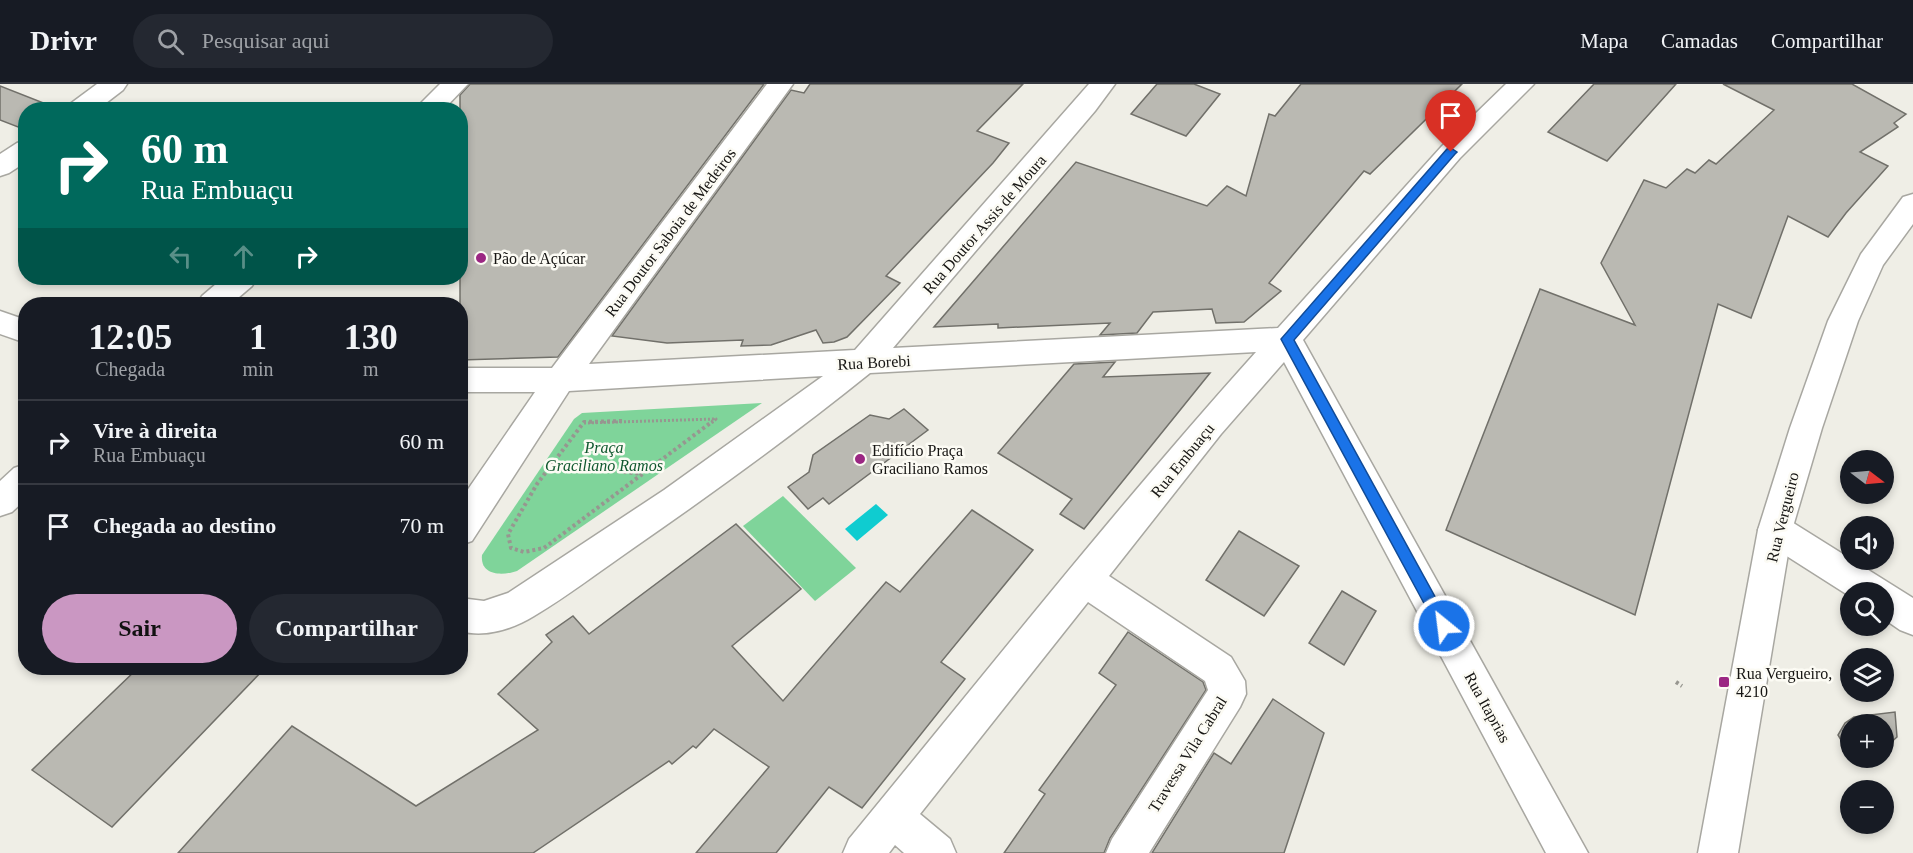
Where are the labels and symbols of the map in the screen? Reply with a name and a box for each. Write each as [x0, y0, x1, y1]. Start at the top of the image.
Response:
pin [1425, 90, 1476, 152]
street label: Rua Doutor Saboia de Medeiros [602, 145, 739, 320]
street label: Rua Doutor Assis de Moura [919, 151, 1049, 297]
place label: Pão de Açúcar [493, 250, 586, 268]
marker: Pão de Açúcar [474, 251, 488, 265]
street label: Rua Borebi [837, 352, 912, 373]
street label: Rua Embuaçu [1147, 420, 1218, 501]
park label: Praça Graciliano Ramos [545, 439, 663, 474]
place label: Edifício Praça Graciliano Ramos [872, 442, 988, 477]
north arrow [1840, 450, 1894, 504]
marker: Edifício Praça Graciliano Ramos [853, 452, 867, 466]
street label: Rua Vergueiro [1763, 470, 1803, 564]
position arrow [1412, 594, 1476, 658]
place label: Rua Vergueiro, 4210 [1736, 665, 1832, 700]
street label: Rua Itaprias [1460, 669, 1514, 746]
marker: Rua Vergueiro, 4210 [1717, 675, 1731, 689]
street label: Travessa Vila Cabral [1145, 693, 1230, 815]

